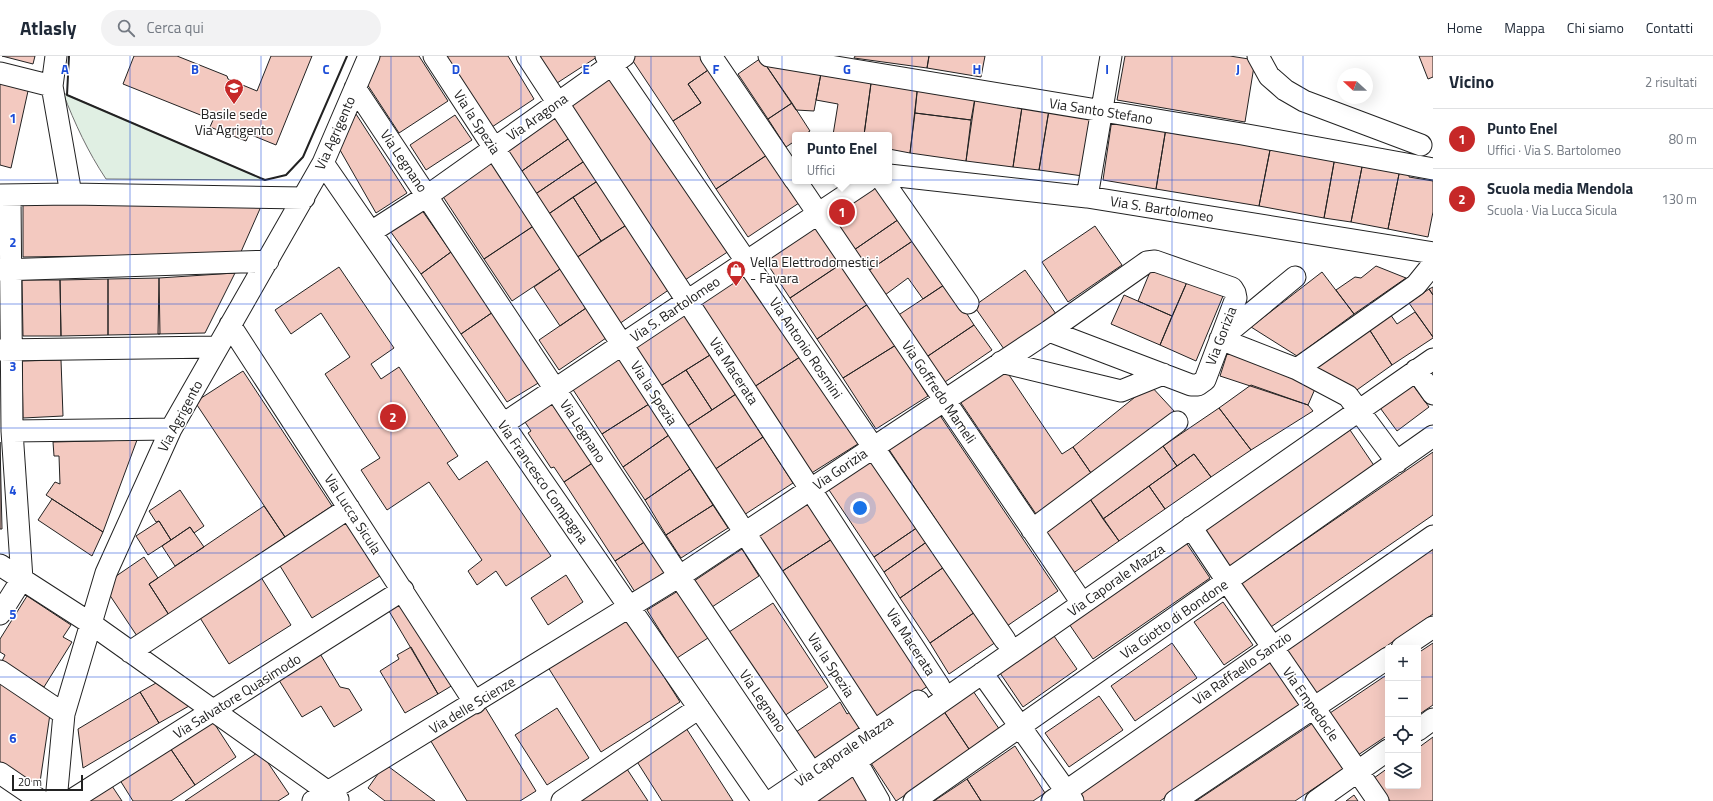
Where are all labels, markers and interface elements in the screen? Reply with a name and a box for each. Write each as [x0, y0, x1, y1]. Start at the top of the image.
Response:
search box [101, 10, 381, 46]
text: Atlasly [20, 13, 77, 42]
text: Cerca qui [147, 16, 204, 39]
icon: search [115, 17, 137, 39]
text: Home [1447, 17, 1482, 38]
text: Mappa [1504, 17, 1545, 38]
text: Chi siamo [1567, 17, 1624, 38]
text: Contatti [1646, 17, 1693, 38]
text: A [61, 59, 69, 79]
text: B [191, 59, 199, 79]
text: C [322, 59, 330, 79]
text: D [452, 59, 460, 79]
text: E [582, 59, 590, 79]
text: F [713, 59, 720, 79]
text: G [843, 59, 851, 79]
text: H [973, 59, 981, 79]
text: I [1105, 59, 1109, 79]
text: J [1236, 59, 1240, 79]
north arrow [1337, 68, 1373, 104]
text: Vicino [1449, 69, 1494, 95]
text: 2 risultati [1645, 72, 1697, 92]
school or university icon: Basile sede Via Agrigento [223, 77, 245, 105]
street label: Via la Spezia [449, 85, 506, 158]
street label: Via Aragona [502, 88, 572, 145]
street label: Via Santo Stefano [1048, 92, 1154, 129]
street label: Via Agrigento [309, 93, 360, 173]
place label: Basile sede Via Agrigento [195, 103, 273, 140]
text: 1 [9, 108, 17, 128]
text: Punto Enel [1487, 117, 1557, 140]
street label: Via Legnano [376, 125, 433, 196]
text: 1 [1458, 129, 1466, 149]
text: 80 m [1669, 129, 1697, 149]
popup [792, 132, 892, 184]
text: Punto Enel [807, 137, 877, 160]
text: Uffici · Via S. Bartolomeo [1487, 140, 1621, 160]
text: Uffici [807, 160, 835, 180]
text: Scuola media Mendola [1487, 177, 1633, 200]
text: 2 [1458, 189, 1466, 209]
text: 130 m [1661, 189, 1697, 209]
street label: Via S. Bartolomeo [1109, 190, 1215, 227]
pin: 1 [829, 197, 855, 227]
text: Scuola · Via Lucca Sicula [1487, 200, 1617, 220]
text: 2 [9, 232, 17, 252]
place label: Vella Elettrodomestici - Favara [750, 251, 879, 288]
shop icon: Vella Elettrodomestici - Favara [725, 259, 747, 287]
street label: Via S. Bartolomeo [625, 271, 724, 347]
street label: Via Antonio Rosmini [765, 293, 848, 403]
street label: Via Gorizia [1200, 303, 1241, 368]
street label: Via Macerata [705, 333, 764, 409]
street label: Via Goffredo Mameli [897, 336, 982, 447]
text: 3 [9, 356, 17, 376]
street label: Via la Spezia [626, 356, 683, 429]
street label: Via Agrigento [152, 376, 207, 455]
street label: Via Legnano [555, 395, 612, 466]
pin: 2 [380, 402, 406, 432]
street label: Via Francesco Compagna [493, 416, 594, 548]
street label: Via Gorizia [808, 443, 871, 495]
street label: Via Lucca Sicula [320, 469, 387, 558]
text: 4 [9, 480, 17, 500]
your location [850, 498, 870, 518]
street label: Via Caporale Mazza [1063, 538, 1169, 621]
street label: Via Giotto di Bondone [1116, 574, 1232, 664]
text: 5 [9, 604, 17, 624]
street label: Via Macerata [882, 604, 941, 680]
street label: Via Raffaello Sanzio [1188, 626, 1295, 710]
street label: Via la Spezia [803, 628, 860, 701]
map controls [1385, 645, 1421, 789]
button: + [1385, 645, 1421, 681]
street label: Via Salvatore Quasimodo [169, 648, 305, 743]
street label: Via Empedocle [1278, 662, 1345, 745]
street label: Via Legnano [735, 665, 792, 736]
street label: Via delle Scienze [425, 671, 519, 739]
button: − [1385, 681, 1421, 717]
street label: Via Caporale Mazza [790, 710, 897, 791]
button: locate [1385, 717, 1421, 753]
text: 6 [9, 728, 17, 748]
button: layers [1385, 753, 1421, 789]
scale bar [12, 773, 83, 792]
text: 20 m [18, 774, 42, 790]

